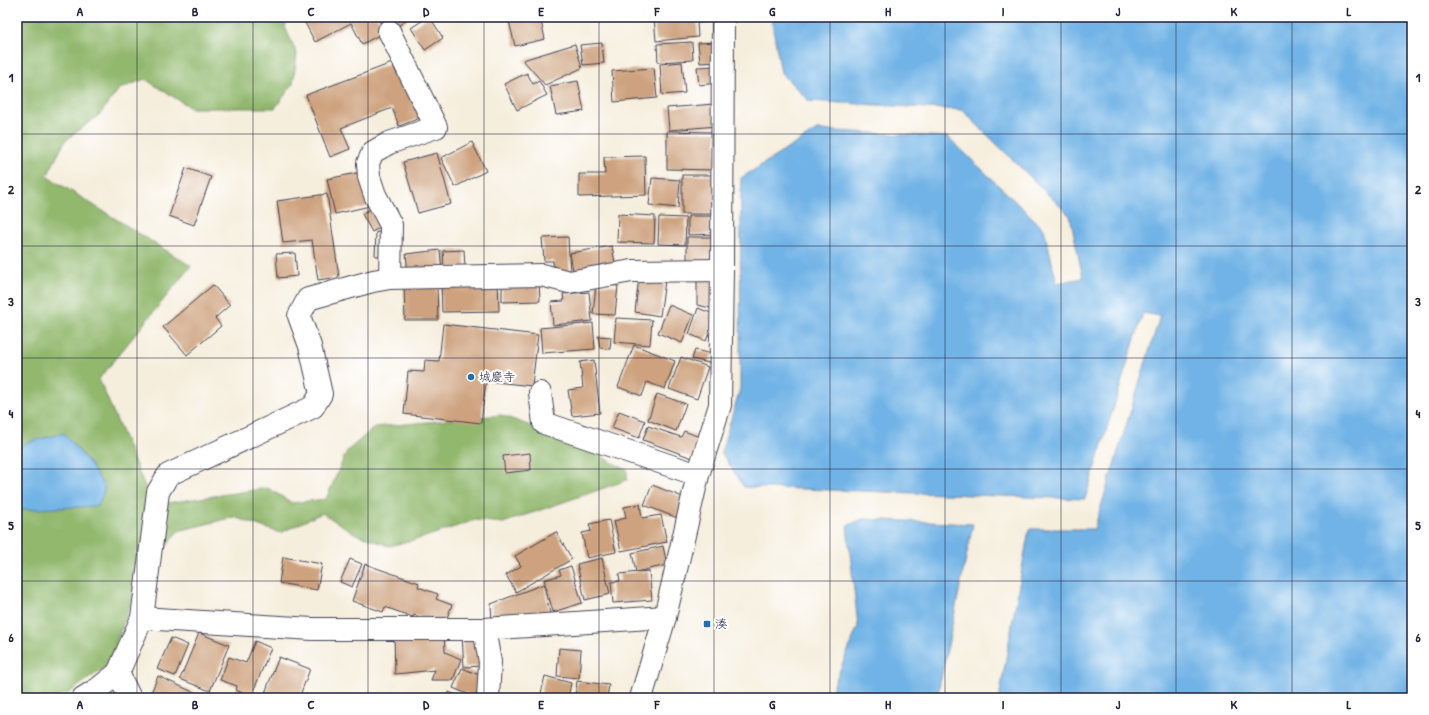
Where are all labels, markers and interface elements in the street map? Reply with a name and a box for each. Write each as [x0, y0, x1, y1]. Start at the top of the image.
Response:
text: A [77, 2, 84, 20]
text: B [192, 2, 199, 20]
text: C [307, 2, 315, 20]
text: D [423, 2, 430, 20]
text: E [538, 2, 544, 20]
text: F [654, 2, 661, 20]
text: G [769, 2, 776, 20]
text: H [885, 2, 891, 20]
text: I [1001, 2, 1005, 20]
text: J [1116, 2, 1121, 20]
text: K [1231, 2, 1238, 20]
text: L [1347, 2, 1352, 20]
text: 1 [9, 68, 14, 86]
text: 1 [1416, 68, 1421, 86]
text: 2 [8, 180, 15, 198]
text: 2 [1415, 180, 1422, 198]
text: 3 [8, 292, 14, 310]
text: 3 [1415, 292, 1421, 310]
place label: 城慶寺 [479, 368, 515, 385]
marker: 城慶寺 [466, 372, 476, 382]
text: 4 [9, 404, 14, 422]
text: 4 [1416, 404, 1421, 422]
text: 5 [8, 516, 14, 534]
text: 5 [1415, 516, 1421, 534]
place label: 湊 [715, 615, 727, 632]
marker: 湊 [702, 619, 712, 629]
text: 6 [8, 628, 14, 646]
text: 6 [1415, 628, 1421, 646]
text: A [77, 695, 84, 713]
text: B [192, 695, 199, 713]
text: C [307, 695, 315, 713]
text: D [423, 695, 430, 713]
text: E [538, 695, 544, 713]
text: F [654, 695, 661, 713]
text: G [769, 695, 776, 713]
text: H [885, 695, 891, 713]
text: I [1001, 695, 1005, 713]
text: J [1116, 695, 1121, 713]
text: K [1231, 695, 1238, 713]
text: L [1347, 695, 1352, 713]

